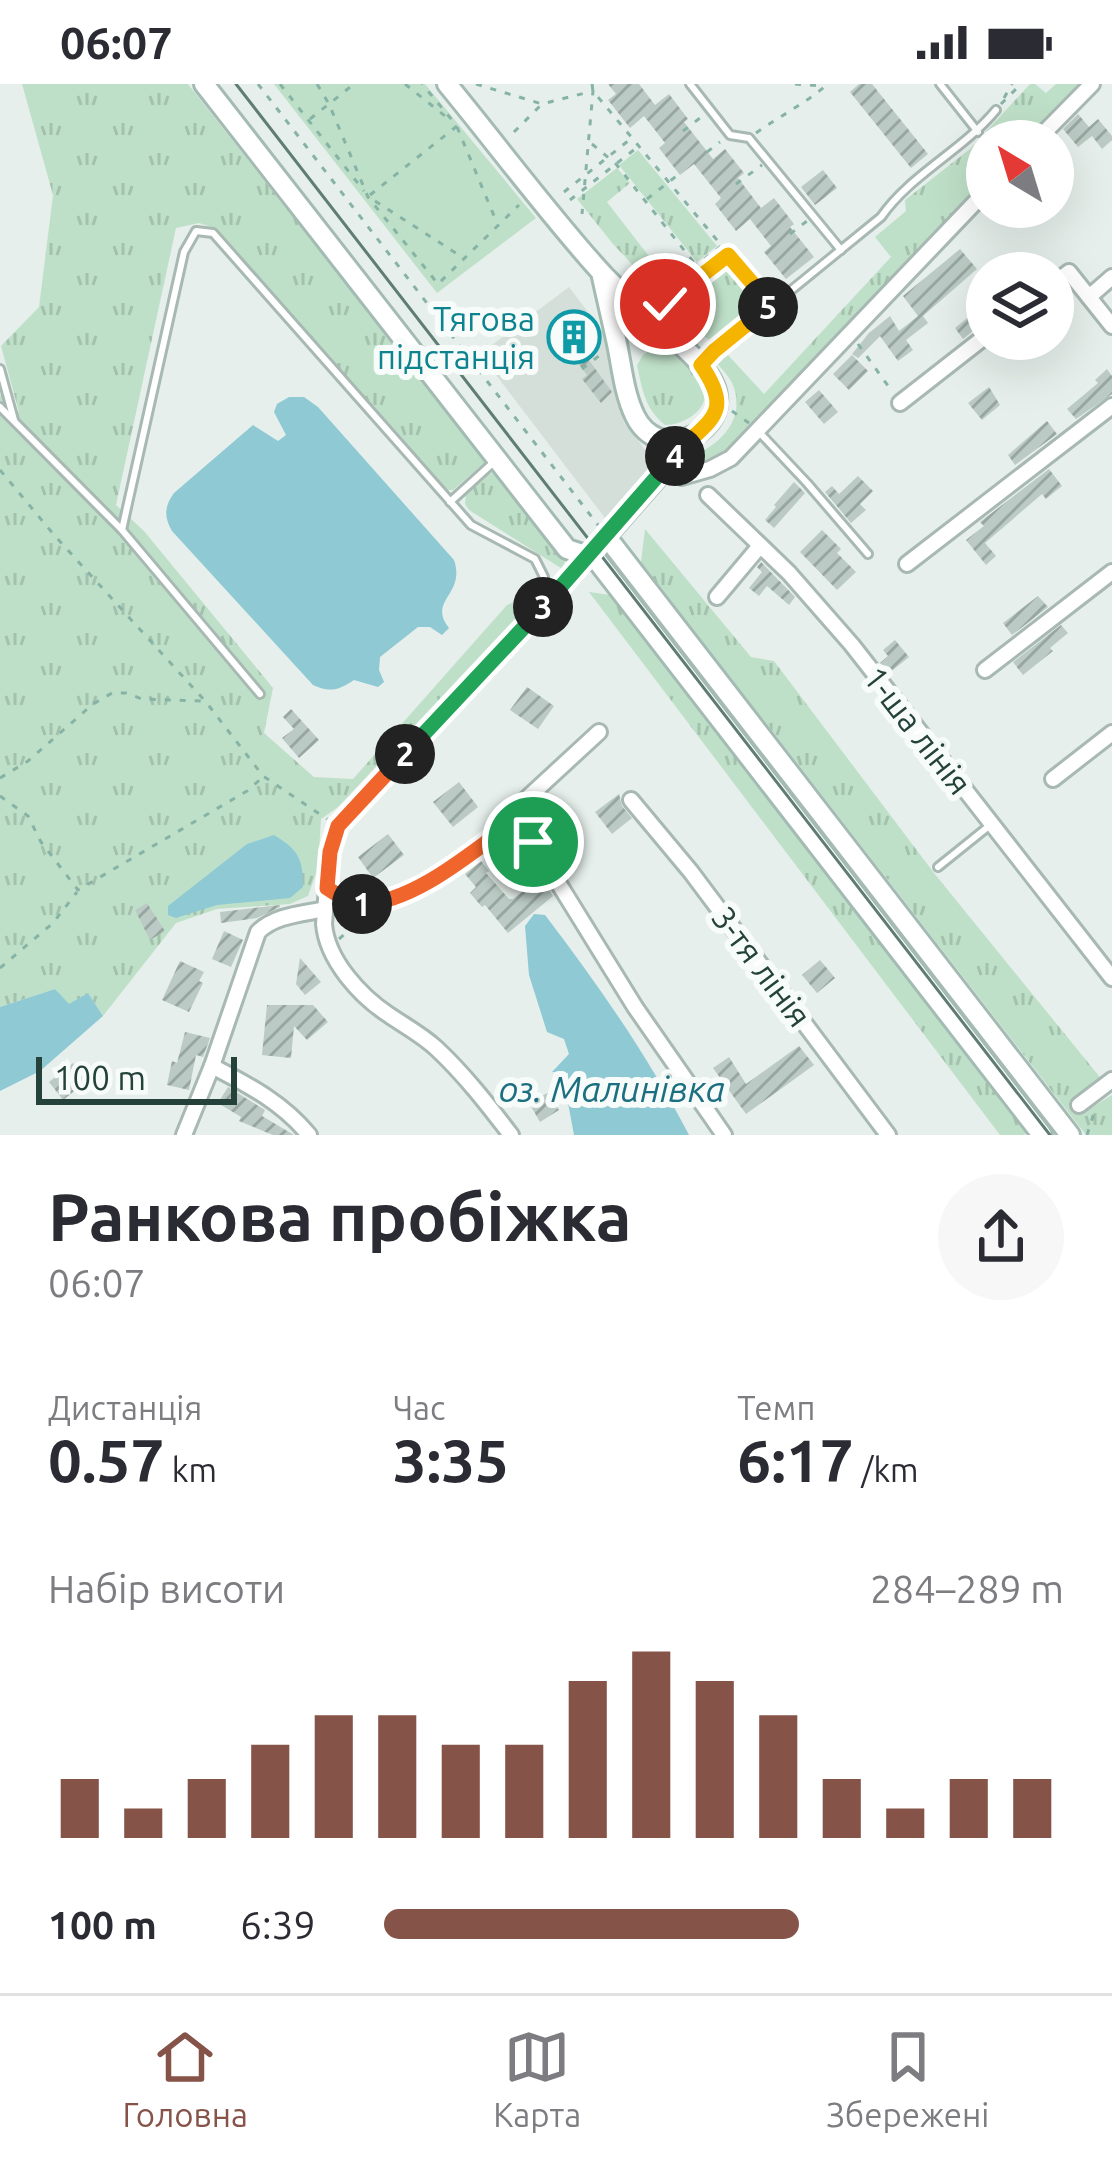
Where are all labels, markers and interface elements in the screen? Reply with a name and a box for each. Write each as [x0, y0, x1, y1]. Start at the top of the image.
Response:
text: 06:07 [60, 17, 173, 68]
north arrow [966, 120, 1074, 228]
map controls [966, 120, 1074, 360]
button: layers [966, 252, 1074, 360]
pin [614, 253, 716, 355]
icon: check [632, 271, 698, 337]
pin: 5 [738, 277, 798, 337]
text: 5 [759, 288, 777, 325]
place label: Тягова пiдстанцiя [377, 300, 535, 375]
building icon: Тягова пiдстанцiя [546, 309, 602, 365]
pin: 4 [645, 426, 705, 486]
text: 4 [666, 437, 684, 474]
pin: 3 [513, 577, 573, 637]
text: 3 [534, 588, 552, 625]
street label: 1-ша лінія [857, 659, 979, 801]
pin: 2 [375, 724, 435, 784]
text: 2 [396, 735, 414, 772]
pin [482, 791, 584, 893]
icon: arrive [500, 809, 566, 875]
pin: 1 [332, 874, 392, 934]
text: 1 [353, 885, 371, 922]
street label: 3-тя лінія [705, 899, 819, 1033]
scale bar [36, 1051, 237, 1104]
text: 100 m [54, 1059, 146, 1096]
water label: оз. Малинівка [499, 1068, 725, 1109]
button: share [938, 1174, 1064, 1300]
text: Ранкова пробіжка [48, 1179, 632, 1253]
text: 06:07 [48, 1261, 146, 1304]
text: Дистанція [48, 1389, 202, 1426]
text: Час [393, 1389, 445, 1426]
text: Темп [737, 1389, 815, 1426]
text: 0.57 [48, 1426, 164, 1493]
text: 3:35 [393, 1426, 509, 1493]
text: 6:17 [737, 1426, 854, 1493]
text: km [164, 1451, 217, 1488]
text: /km [854, 1451, 919, 1488]
text: Набір висоти [48, 1567, 285, 1610]
text: 284–289 m [870, 1567, 1064, 1610]
text: 100 m [48, 1903, 157, 1946]
text: 6:39 [240, 1903, 316, 1946]
tab: Головна [123, 2024, 248, 2133]
tab: Карта [493, 2024, 581, 2133]
tab: Збережені [826, 2024, 989, 2133]

